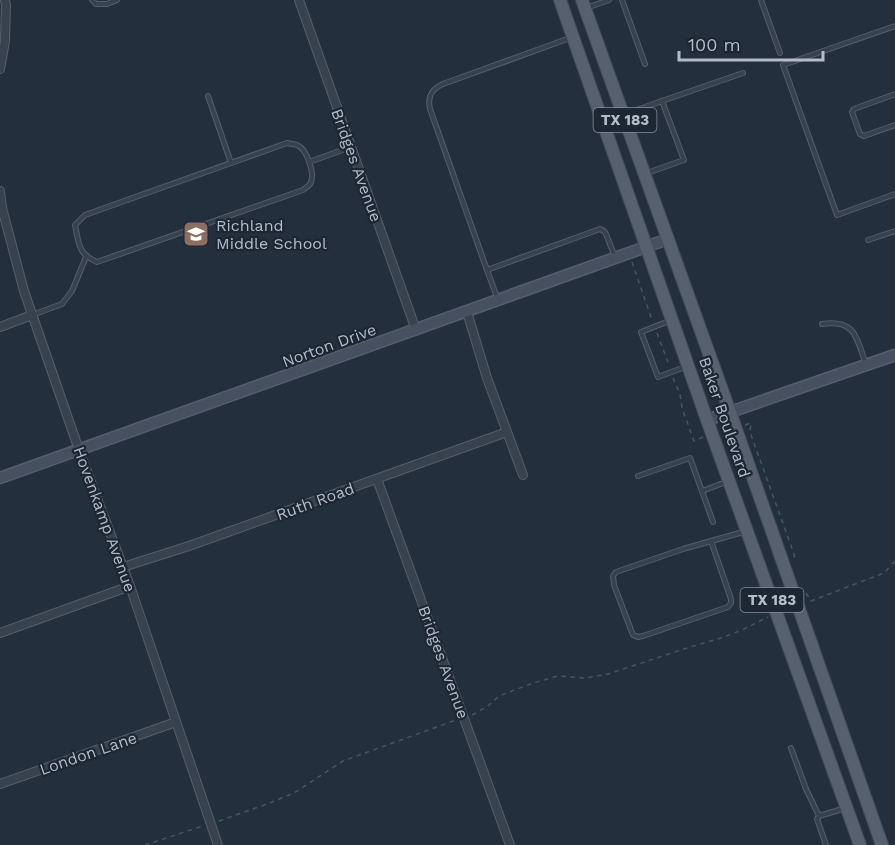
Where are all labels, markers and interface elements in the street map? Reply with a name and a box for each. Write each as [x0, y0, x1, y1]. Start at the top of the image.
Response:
scale bar [679, 24, 823, 62]
text: 100 m [688, 34, 741, 55]
street label: Bridges Avenue [327, 106, 386, 224]
road number: TX 183 [594, 108, 656, 132]
place label: Richland Middle School [216, 216, 327, 253]
school or university icon: Richland Middle School [181, 219, 211, 249]
street label: Norton Drive [280, 320, 379, 371]
street label: Baker Boulevard [695, 354, 754, 480]
street label: Hovenkamp Avenue [69, 444, 140, 594]
street label: Ruth Road [274, 479, 357, 524]
road number: TX 183 [740, 588, 804, 612]
street label: Bridges Avenue [414, 603, 473, 721]
street label: London Lane [37, 728, 139, 779]

